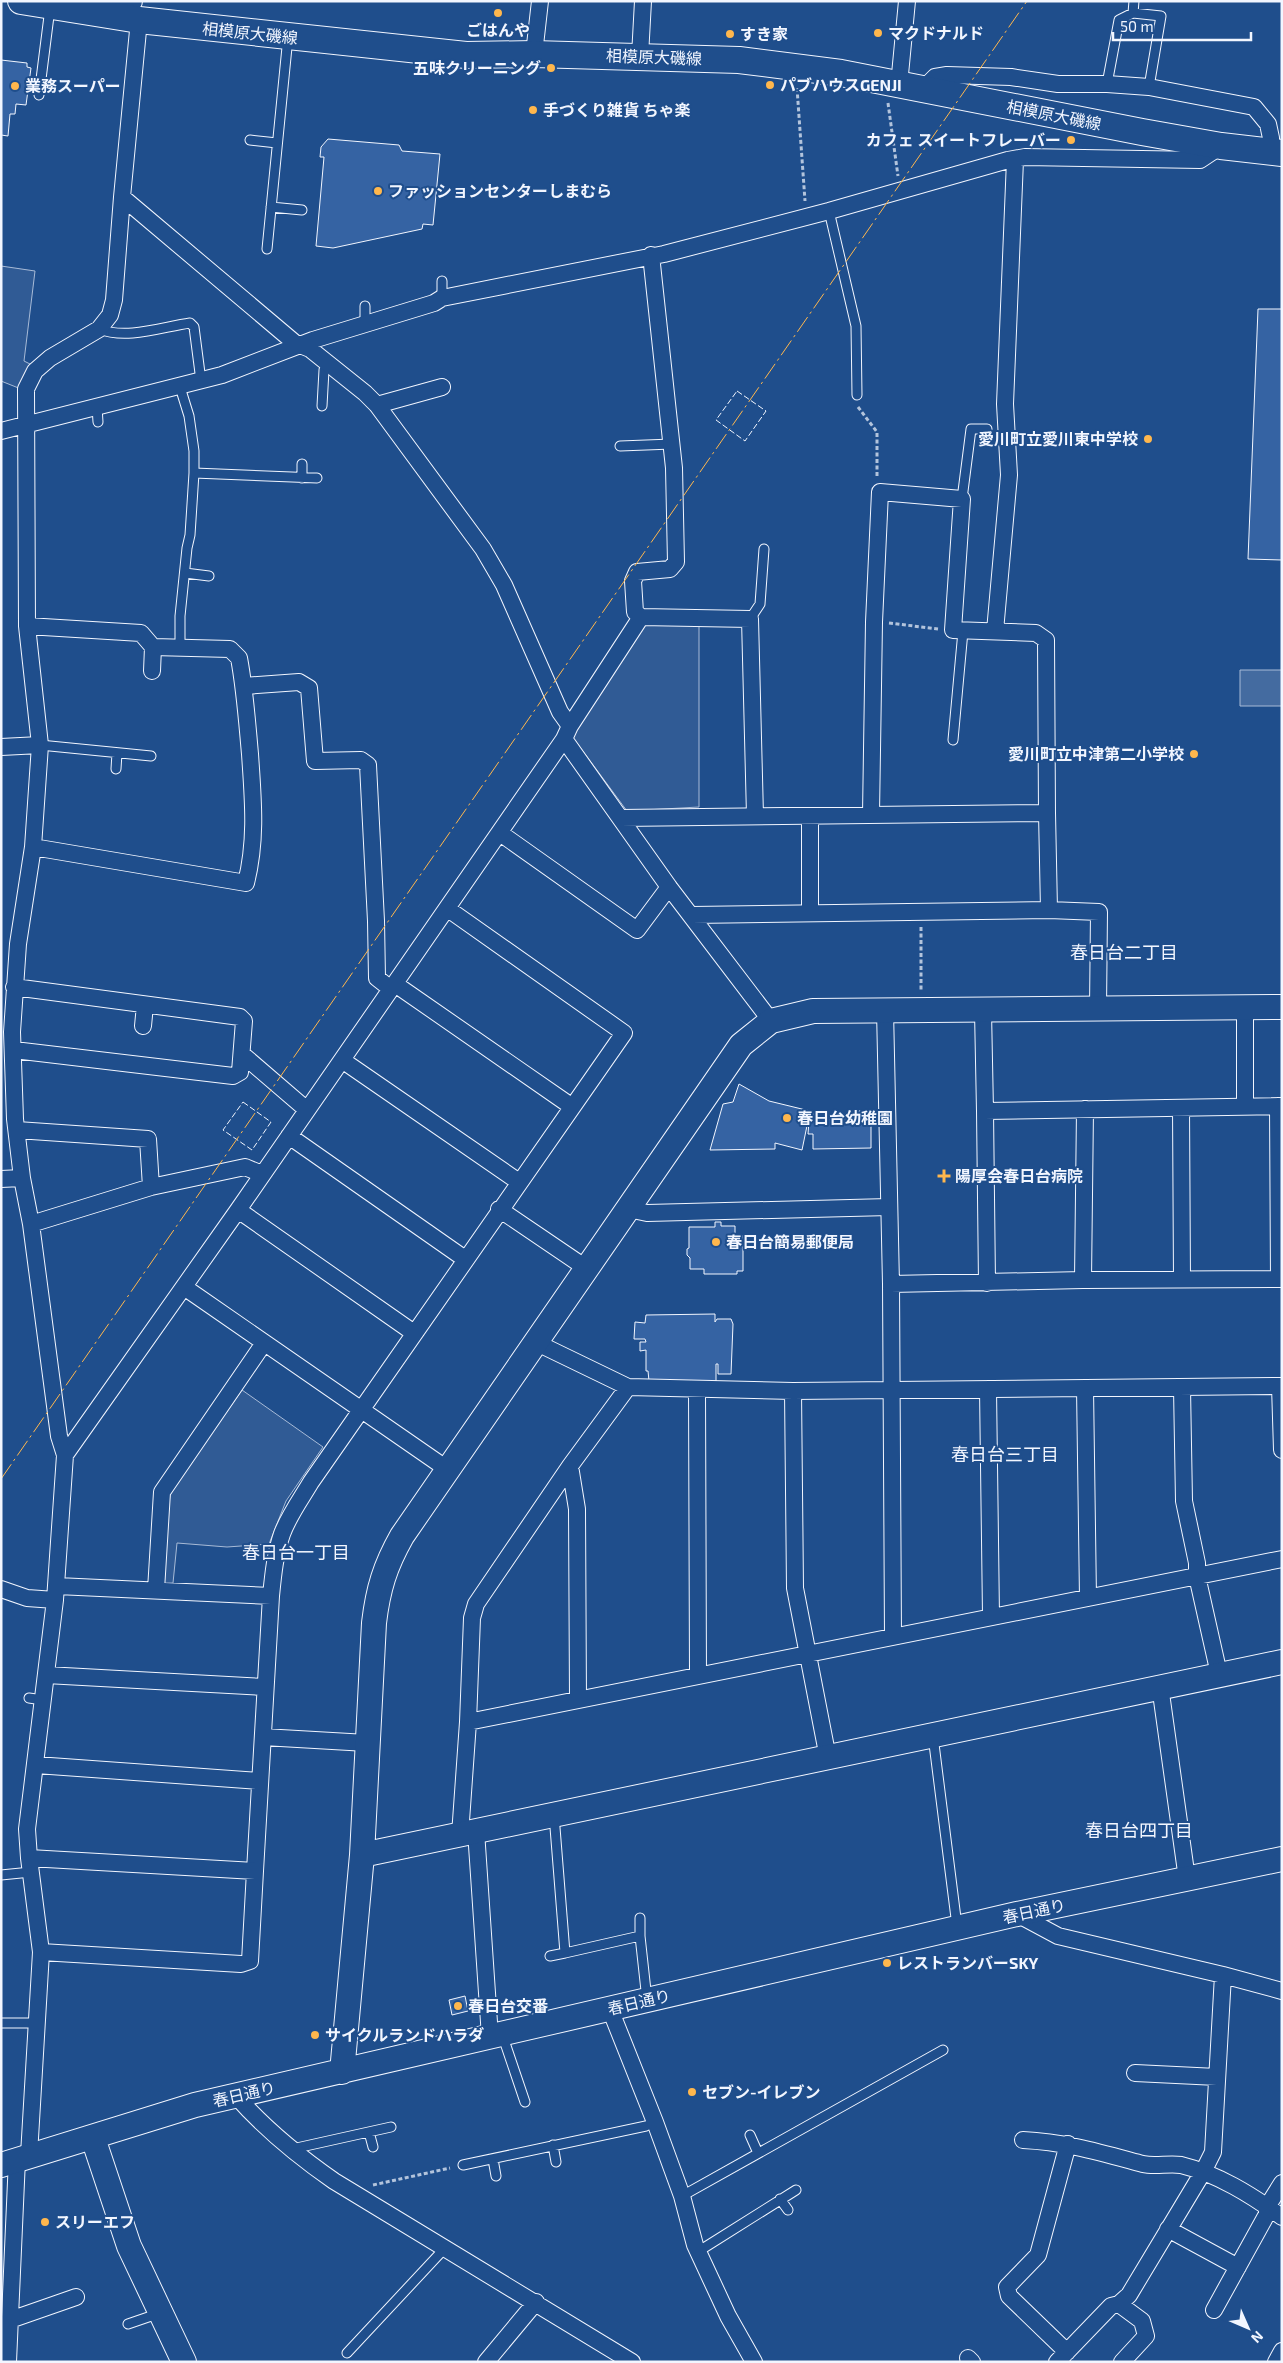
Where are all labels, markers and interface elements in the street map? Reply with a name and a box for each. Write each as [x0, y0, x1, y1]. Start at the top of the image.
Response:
marker: ごはんや [492, 7, 504, 19]
scale bar [1113, 10, 1250, 42]
text: 50 m [1120, 17, 1154, 35]
street label: 相模原大磯線 [201, 18, 299, 47]
place label: ごはんや [466, 20, 530, 39]
place label: マクドナルド [888, 23, 984, 42]
place label: すき家 [740, 24, 788, 43]
marker: マクドナルド [872, 27, 884, 39]
marker: すき家 [724, 28, 736, 40]
street label: 相模原大磯線 [606, 45, 702, 68]
place label: 五味クリーニング [413, 58, 541, 77]
marker: 五味クリーニング [545, 62, 557, 74]
place label: パブハウスGENJI [780, 75, 902, 94]
place label: 業務スーパー [25, 76, 121, 95]
marker: パブハウスGENJI [764, 79, 776, 91]
marker: 業務スーパー [9, 80, 21, 92]
street label: 相模原大磯線 [1005, 96, 1103, 133]
place label: 手づくり雑貨 ちゃ楽 [543, 100, 690, 119]
marker: 手づくり雑貨 ちゃ楽 [527, 104, 539, 116]
place label: カフェ スイートフレーバー [866, 130, 1061, 149]
marker: カフェ スイートフレーバー [1065, 134, 1077, 146]
place label: ファッションセンターしまむら [388, 181, 612, 200]
marker: ファッションセンターしまむら [372, 185, 384, 197]
place label: 愛川町立愛川東中学校 [978, 429, 1138, 448]
marker: 愛川町立愛川東中学校 [1142, 433, 1154, 445]
place label: 愛川町立中津第二小学校 [1008, 744, 1184, 763]
marker: 愛川町立中津第二小学校 [1188, 748, 1200, 760]
district label: 春日台二丁目 [1070, 941, 1178, 963]
place label: 春日台幼稚園 [797, 1108, 893, 1127]
marker: 春日台幼稚園 [781, 1112, 793, 1124]
place label: 陽厚会春日台病院 [955, 1166, 1083, 1185]
marker: 陽厚会春日台病院 [937, 1169, 951, 1183]
place label: 春日台簡易郵便局 [726, 1232, 854, 1251]
marker: 春日台簡易郵便局 [710, 1236, 722, 1248]
district label: 春日台三丁目 [951, 1443, 1059, 1465]
district label: 春日台一丁目 [242, 1541, 350, 1563]
district label: 春日台四丁目 [1085, 1819, 1193, 1841]
street label: 春日通り [1001, 1895, 1067, 1926]
place label: レストランバーSKY [897, 1953, 1039, 1972]
marker: レストランバーSKY [881, 1957, 893, 1969]
street label: 春日通り [606, 1985, 672, 2018]
place label: 春日台交番 [468, 1996, 548, 2015]
marker: 春日台交番 [452, 2000, 464, 2012]
place label: サイクルランドハラダ [325, 2025, 484, 2044]
marker: サイクルランドハラダ [309, 2029, 321, 2041]
street label: 春日通り [211, 2077, 277, 2110]
place label: セブン-イレブン [702, 2082, 821, 2101]
marker: セブン-イレブン [686, 2086, 698, 2098]
place label: スリーエフ [55, 2212, 135, 2231]
marker: スリーエフ [39, 2216, 51, 2228]
north arrow [1223, 2303, 1273, 2353]
text: N [1248, 2328, 1267, 2347]

